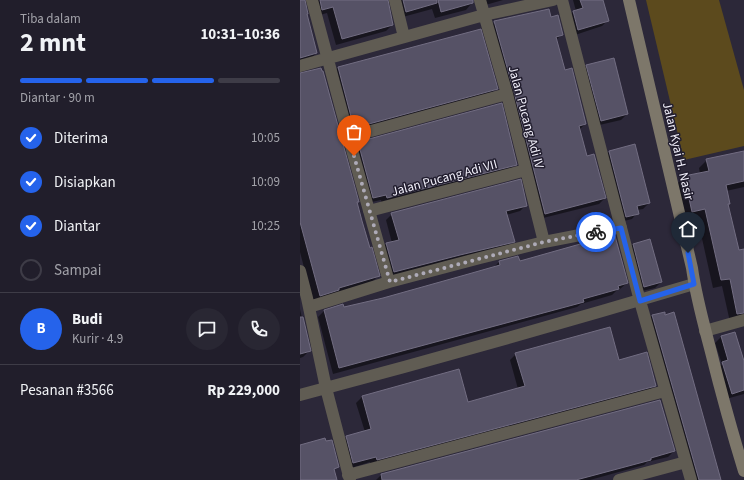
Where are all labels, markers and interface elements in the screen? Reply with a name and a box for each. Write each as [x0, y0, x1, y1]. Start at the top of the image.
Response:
text: Tiba dalam [20, 10, 81, 28]
text: 2 mnt [20, 24, 86, 61]
text: 10:31–10:36 [200, 24, 280, 45]
street label: Jalan Pucang Adi IV [504, 64, 548, 171]
text: Diantar · 90 m [20, 89, 95, 107]
street label: Jalan Kyai H. Nasir [658, 100, 698, 203]
pin [337, 115, 371, 156]
icon: bag [343, 121, 365, 143]
icon: check [20, 127, 42, 149]
text: Diterima [54, 128, 108, 149]
text: 10:05 [251, 129, 280, 147]
street label: Jalan Pucang Adi VII [389, 155, 499, 201]
icon: check [20, 171, 42, 193]
text: Disiapkan [54, 172, 116, 193]
text: 10:09 [251, 173, 280, 191]
courier [576, 212, 616, 252]
pin [671, 212, 705, 253]
icon: check [20, 215, 42, 237]
text: Diantar [54, 216, 100, 237]
text: 10:25 [251, 217, 280, 235]
icon: home [677, 218, 699, 240]
icon: bike [585, 221, 607, 243]
text: Sampai [54, 260, 101, 281]
button: chat [186, 308, 228, 350]
button: phone [238, 308, 280, 350]
text: Budi [72, 309, 102, 330]
text: B [36, 318, 46, 339]
text: Kurir · 4.9 [72, 330, 123, 348]
text: Pesanan #3566 [20, 380, 114, 401]
text: Rp 229,000 [207, 380, 280, 401]

